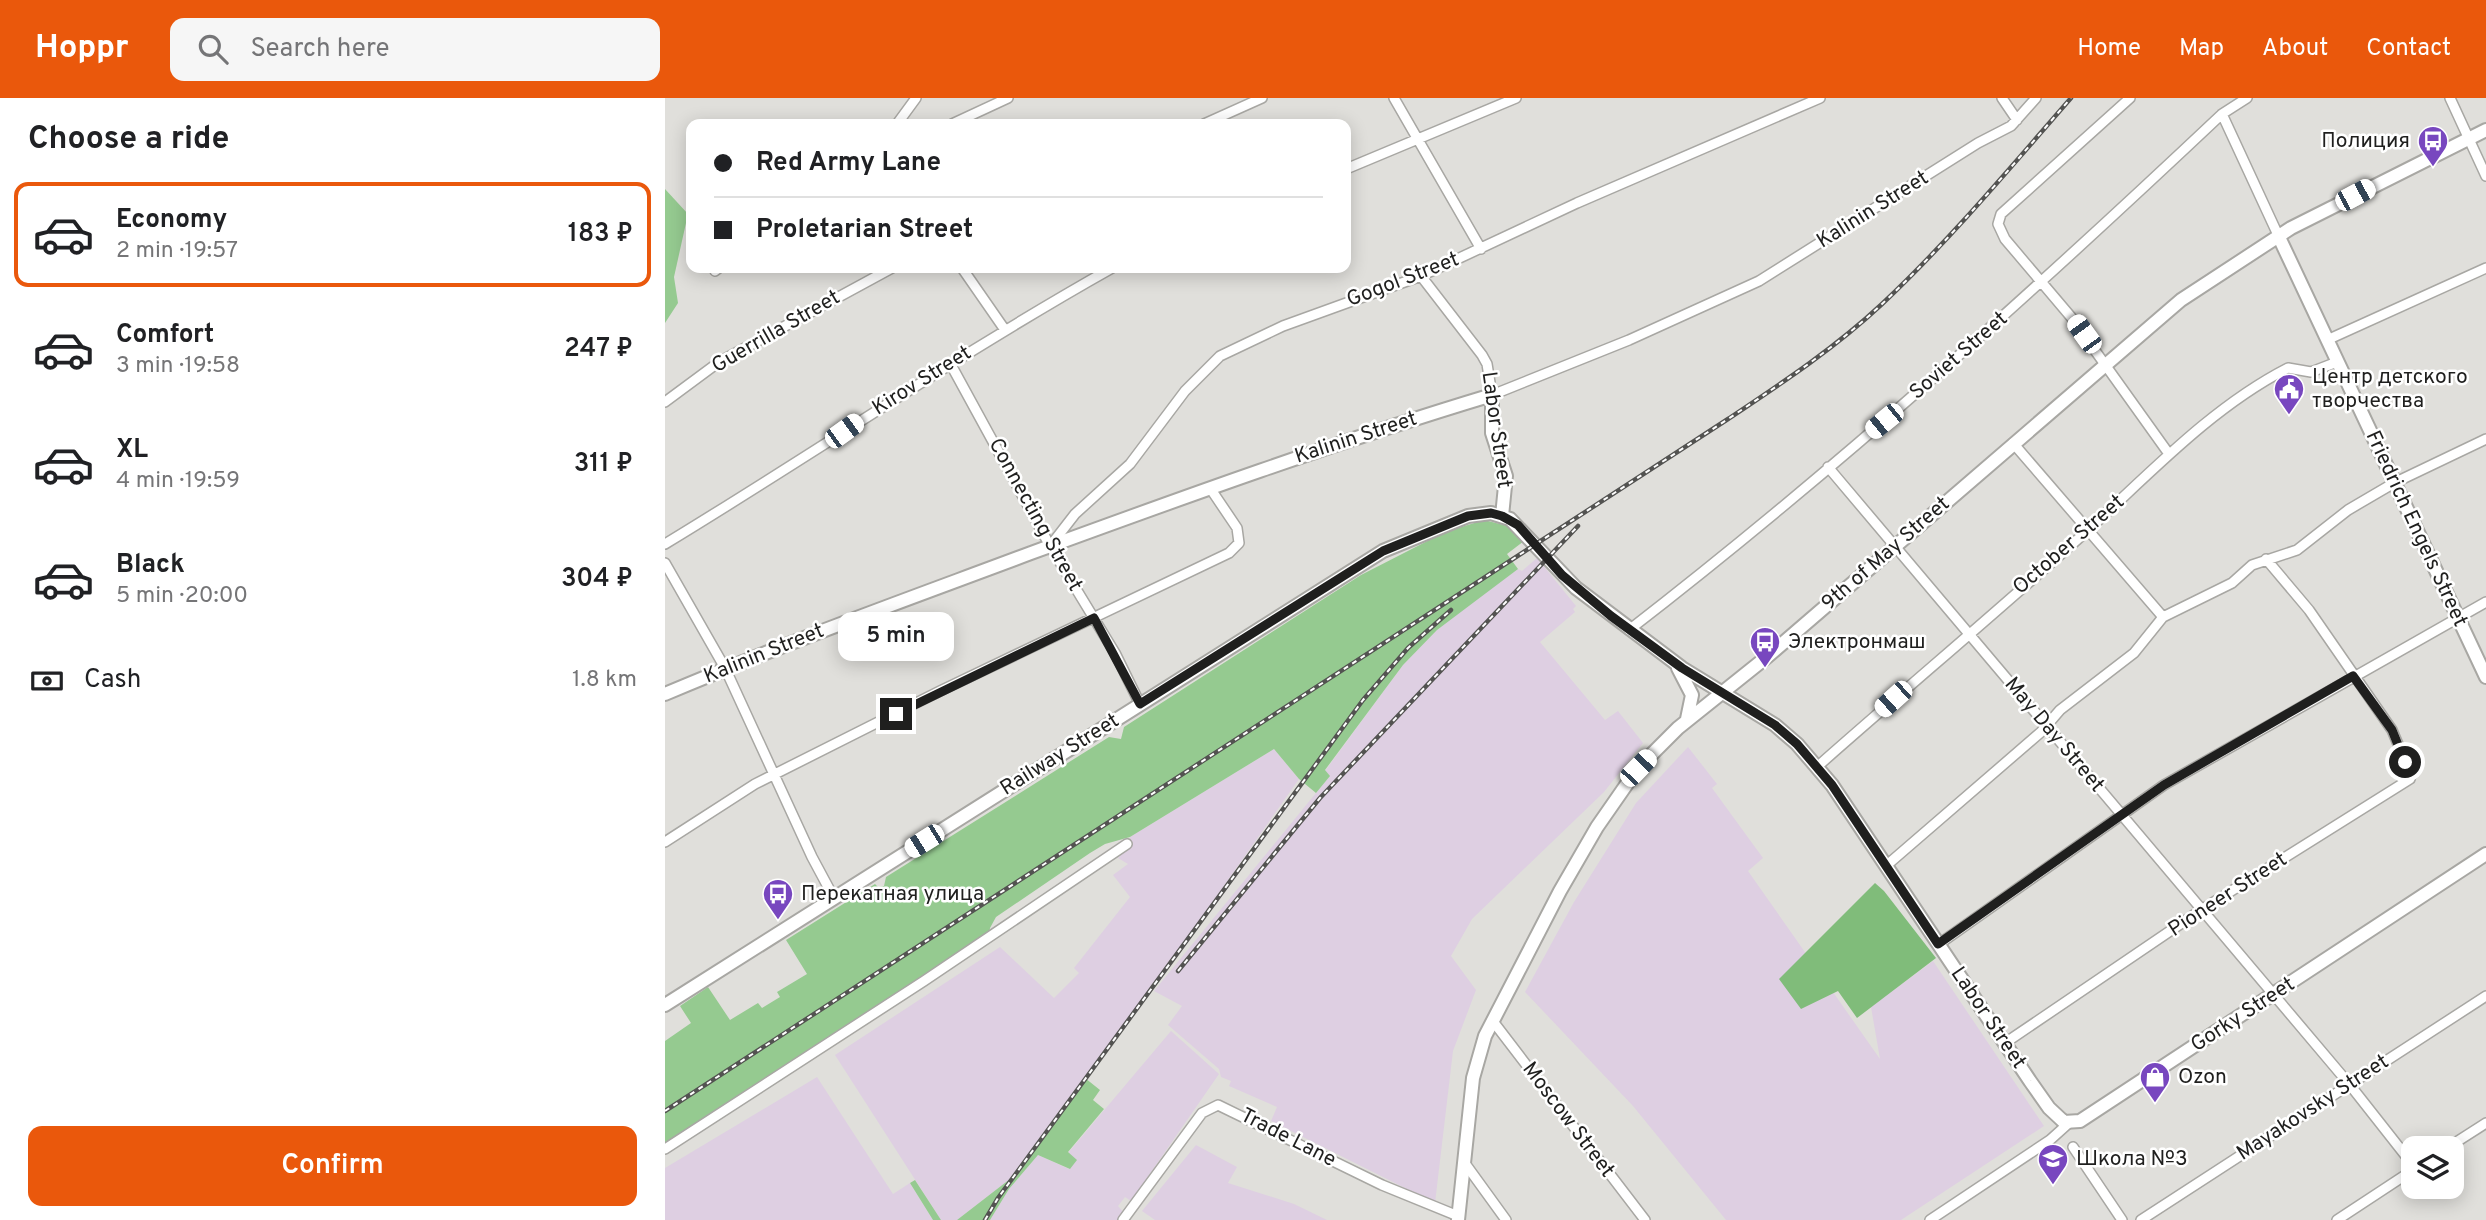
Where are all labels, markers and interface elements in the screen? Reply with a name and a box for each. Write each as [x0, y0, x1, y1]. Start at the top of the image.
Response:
search box [170, 18, 660, 81]
text: Hoppr [35, 28, 128, 70]
icon: search [194, 30, 232, 68]
text: Search here [250, 33, 389, 66]
text: Home [2077, 34, 2141, 64]
text: Map [2179, 34, 2224, 64]
text: About [2262, 34, 2328, 64]
text: Contact [2366, 34, 2451, 64]
text: Choose a ride [28, 120, 229, 160]
bus stop icon: Полиция [2416, 124, 2450, 168]
place label: Полиция [2321, 128, 2410, 155]
text: Red Army Lane [756, 147, 941, 180]
street label: Kalinin Street [1812, 165, 1934, 255]
car [2332, 176, 2379, 214]
icon: car [32, 203, 95, 266]
text: Economy [116, 204, 227, 237]
text: Proletarian Street [756, 214, 973, 247]
text: 183 ₽ [568, 218, 633, 251]
text: 2 min · 19:57 [116, 237, 238, 266]
street label: Gogol Street [1343, 246, 1463, 314]
street label: Guerrilla Street [707, 284, 845, 380]
street label: Soviet Street [1904, 306, 2014, 406]
car [2064, 311, 2105, 357]
icon: car [32, 318, 95, 381]
text: Comfort [116, 319, 214, 352]
text: 247 ₽ [564, 333, 633, 366]
street label: Kirov Street [867, 340, 977, 422]
text: 3 min · 19:58 [116, 352, 240, 381]
place label: Центр детского творчества [2312, 364, 2468, 415]
street label: Labor Street [1474, 370, 1518, 490]
public building icon: Центр детского творчества [2272, 372, 2306, 416]
car [1862, 400, 1907, 442]
street label: Kalinin Street [1291, 406, 1421, 470]
car [821, 410, 868, 452]
street label: Friedrich Engels Street [2359, 427, 2473, 631]
icon: car [32, 433, 95, 496]
text: XL [116, 434, 148, 467]
street label: Connecting Street [982, 434, 1088, 596]
text: 311 ₽ [574, 448, 633, 481]
text: 4 min · 19:59 [116, 467, 240, 496]
street label: October Street [2008, 489, 2130, 601]
street label: 9th of May Street [1816, 491, 1956, 617]
icon: car [32, 548, 95, 611]
text: Black [116, 549, 185, 582]
text: 304 ₽ [561, 563, 633, 596]
text: 5 min · 20:00 [116, 582, 248, 611]
callout: 5 min [838, 612, 954, 662]
street label: Kalinin Street [700, 618, 828, 690]
text: 5 min [866, 622, 926, 651]
bus stop icon: Электронмаш [1748, 625, 1782, 669]
place label: Электронмаш [1788, 629, 1926, 656]
icon: cash [28, 662, 66, 700]
text: Cash [84, 664, 141, 697]
text: 1.8 km [572, 666, 637, 695]
street label: May Day Street [1998, 672, 2110, 798]
car [1871, 677, 1916, 721]
route end [880, 698, 912, 730]
street label: Railway Street [995, 708, 1125, 802]
car [1616, 746, 1661, 790]
route start [2389, 746, 2421, 778]
car [901, 821, 948, 861]
street label: Pioneer Street [2163, 847, 2293, 943]
bus stop icon: Перекатная улица [761, 877, 795, 921]
place label: Перекатная улица [801, 881, 984, 908]
street label: Labor Street [1944, 962, 2032, 1074]
street label: Gorky Street [2186, 971, 2300, 1059]
street label: Mayakovsky Street [2232, 1049, 2394, 1167]
street label: Moscow Street [1516, 1057, 1620, 1183]
shop icon: Ozon [2138, 1060, 2172, 1104]
place label: Ozon [2178, 1064, 2227, 1091]
street label: Trade Lane [1236, 1102, 1340, 1174]
button: Confirm [28, 1126, 637, 1206]
map controls [2401, 1136, 2464, 1199]
button: layers [2401, 1136, 2464, 1199]
school or university icon: Школа №3 [2036, 1142, 2070, 1186]
place label: Школа №3 [2076, 1146, 2188, 1173]

